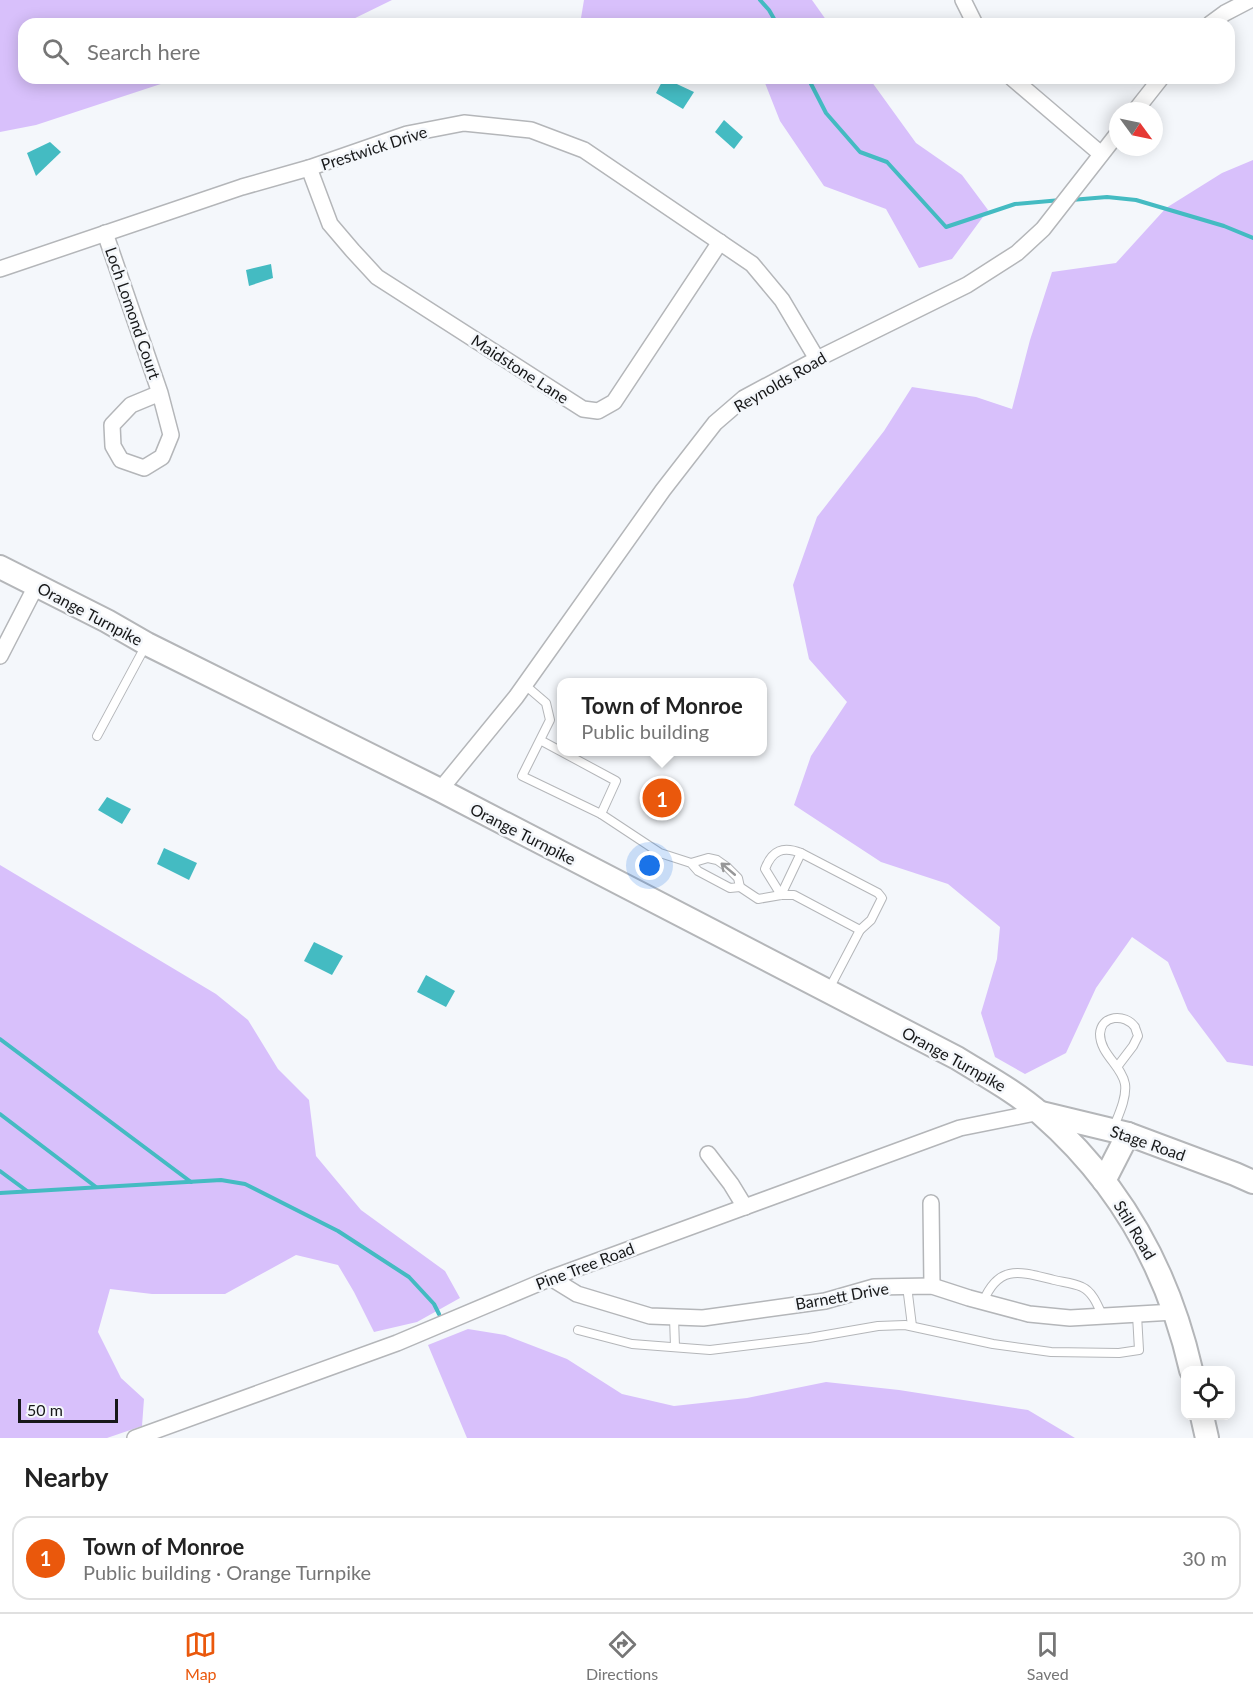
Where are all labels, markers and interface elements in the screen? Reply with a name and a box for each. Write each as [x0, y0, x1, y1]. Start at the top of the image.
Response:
search box [18, 18, 1235, 84]
icon: search [39, 35, 72, 68]
text: Search here [87, 38, 200, 65]
north arrow [1109, 102, 1163, 156]
street label: Prestwick Drive [318, 121, 429, 174]
street label: Loch Lomond Court [102, 244, 165, 382]
street label: Maidstone Lane [468, 330, 572, 407]
street label: Reynolds Road [730, 348, 829, 416]
street label: Orange Turnpike [35, 578, 146, 649]
popup [557, 678, 767, 756]
text: Town of Monroe [581, 692, 743, 719]
text: Public building [581, 719, 709, 743]
pin: 1 [642, 776, 682, 820]
street label: Orange Turnpike [467, 799, 579, 868]
your location [635, 851, 664, 880]
one-way arrow [721, 862, 736, 876]
street label: Orange Turnpike [899, 1022, 1010, 1095]
street label: Stage Road [1108, 1121, 1188, 1164]
street label: Still Road [1110, 1197, 1160, 1263]
street label: Pine Tree Road [533, 1238, 637, 1293]
street label: Barnett Drive [794, 1278, 890, 1313]
map controls [1181, 1366, 1235, 1420]
button: locate [1181, 1366, 1235, 1420]
scale bar [18, 1396, 118, 1424]
text: 50 m [27, 1400, 63, 1419]
text: Nearby [24, 1461, 109, 1493]
text: Town of Monroe [83, 1533, 244, 1560]
text: 1 [40, 1546, 51, 1570]
text: 30 m [1182, 1546, 1227, 1570]
text: Public building · Orange Turnpike [83, 1560, 371, 1584]
tab: Map [184, 1628, 217, 1683]
tab: Directions [586, 1628, 658, 1683]
tab: Saved [1027, 1628, 1069, 1683]

